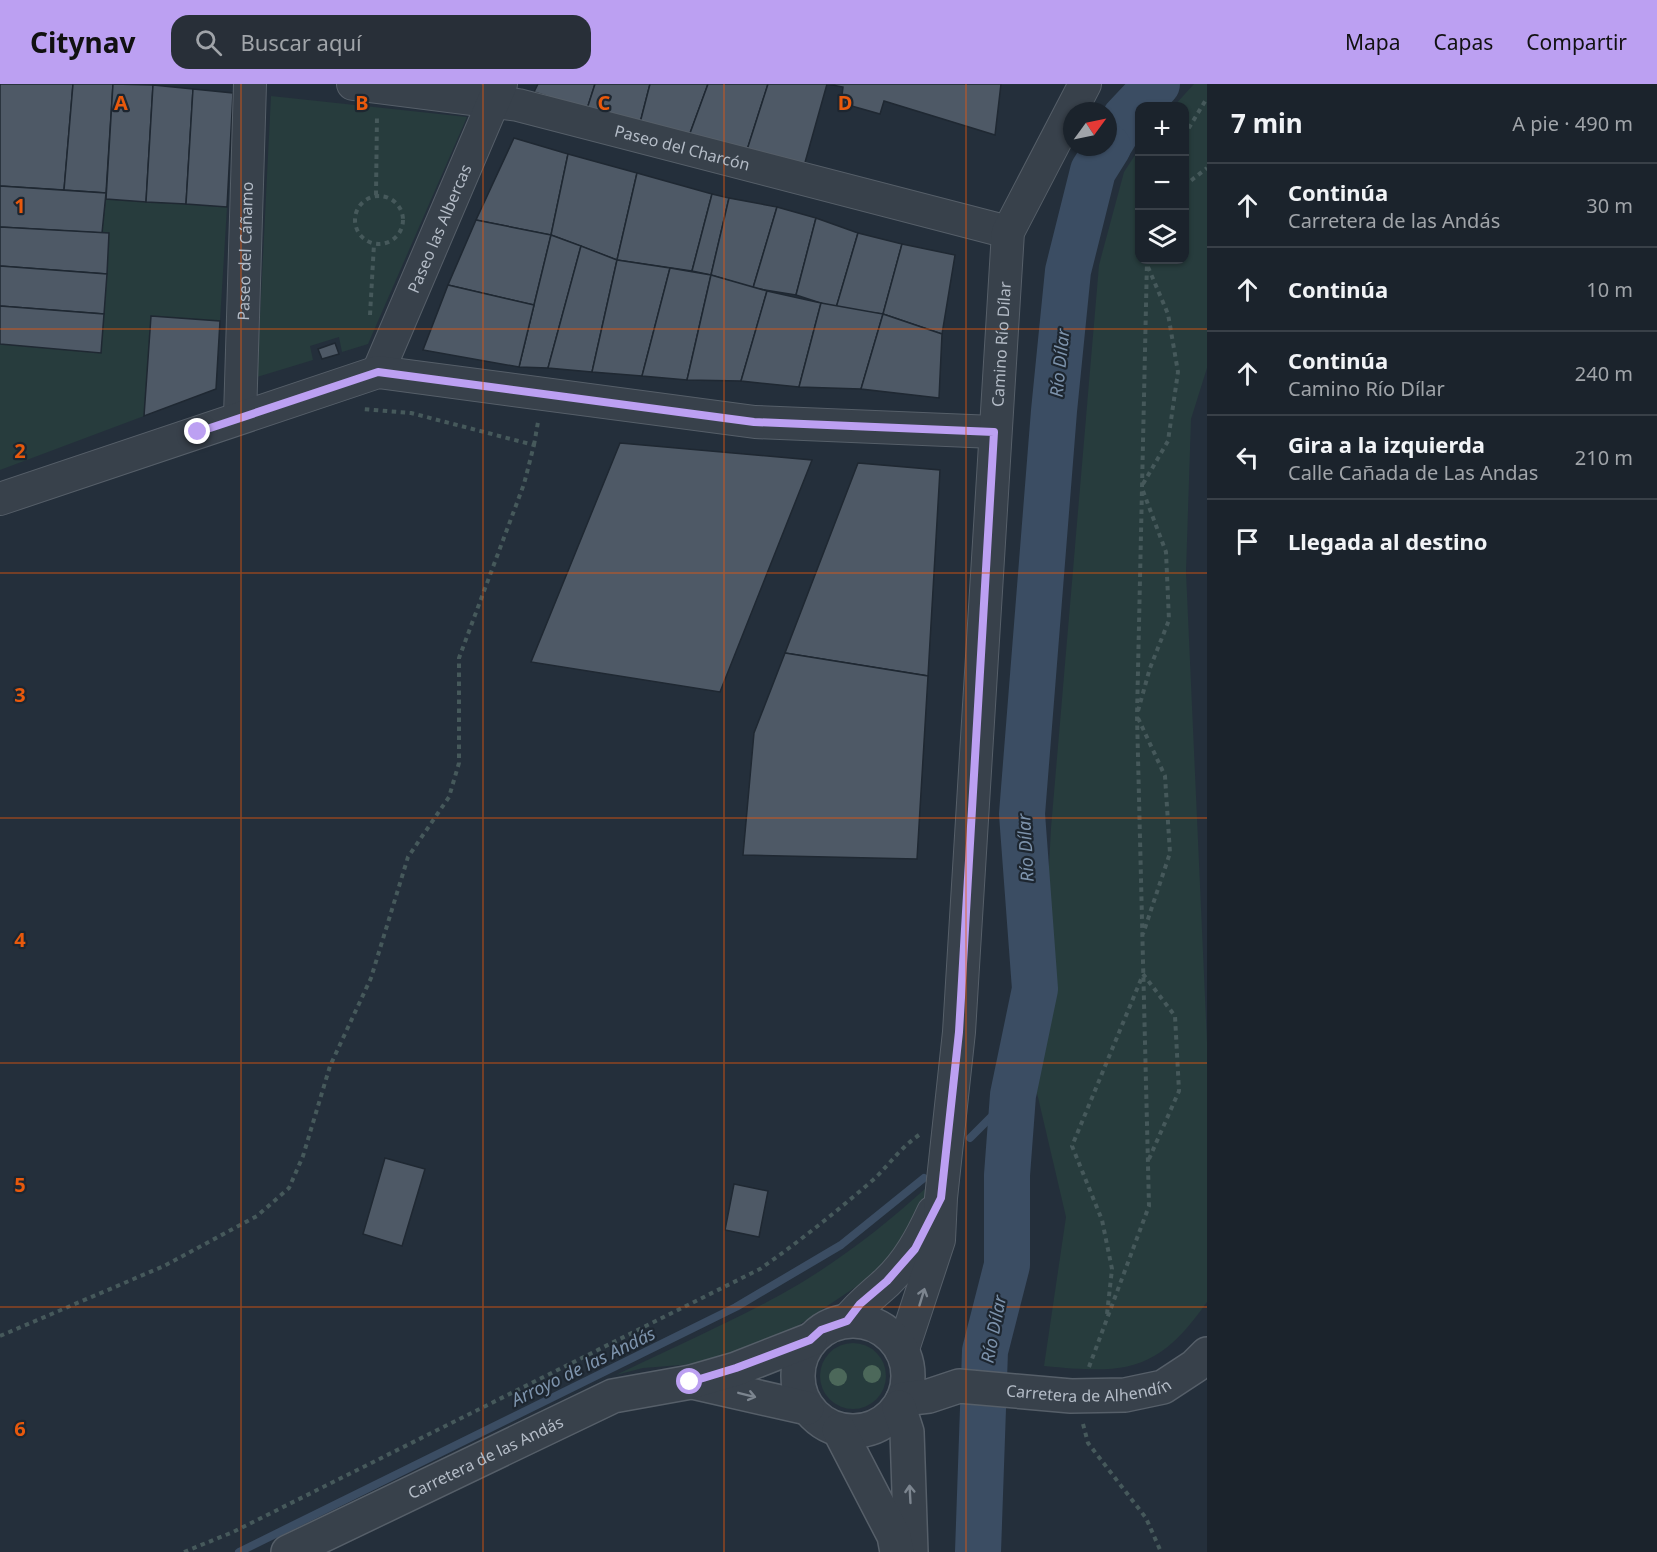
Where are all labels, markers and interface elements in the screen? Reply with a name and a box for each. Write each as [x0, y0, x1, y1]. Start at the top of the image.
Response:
search box [171, 15, 591, 69]
text: Citynav [30, 23, 135, 61]
icon: search [192, 26, 225, 59]
text: Buscar aquí [240, 27, 362, 57]
text: Mapa [1345, 28, 1401, 56]
text: Capas [1434, 28, 1493, 56]
text: Compartir [1526, 28, 1627, 56]
text: A [114, 89, 128, 116]
text: B [355, 89, 369, 116]
text: C [598, 89, 611, 116]
text: D [838, 89, 852, 116]
north arrow [1063, 102, 1117, 156]
map controls [1135, 102, 1189, 264]
button: + [1135, 102, 1189, 156]
text: 7 min [1231, 105, 1303, 141]
text: A pie · 490 m [1512, 110, 1633, 137]
street label: Paseo del Charcón [612, 119, 752, 176]
button: − [1135, 156, 1189, 210]
street label: Paseo las Albercas [402, 161, 477, 296]
text: Continúa [1288, 177, 1388, 207]
street label: Paseo del Cáñamo [232, 181, 258, 321]
icon: ahead [1231, 189, 1264, 222]
text: 1 [14, 192, 26, 219]
text: 30 m [1586, 192, 1633, 219]
text: Carretera de las Andás [1288, 207, 1500, 234]
button: layers [1135, 210, 1189, 264]
icon: ahead [1231, 273, 1264, 306]
text: Continúa [1288, 274, 1388, 304]
text: 10 m [1586, 276, 1633, 303]
street label: Camino Río Dílar [986, 281, 1016, 408]
water label: Río Dílar [1043, 327, 1075, 398]
text: Continúa [1288, 345, 1388, 375]
icon: ahead [1231, 357, 1264, 390]
text: 240 m [1575, 360, 1633, 387]
text: Camino Río Dílar [1288, 375, 1445, 402]
route end [184, 418, 210, 444]
text: Gira a la izquierda [1288, 429, 1485, 459]
text: 2 [14, 437, 26, 464]
icon: left [1231, 441, 1264, 474]
text: 210 m [1575, 444, 1633, 471]
text: Calle Cañada de Las Andas [1288, 459, 1538, 486]
icon: arrive [1231, 525, 1264, 558]
text: Llegada al destino [1288, 526, 1488, 556]
text: 3 [14, 681, 26, 708]
water label: Río Dílar [1011, 812, 1039, 883]
text: 4 [14, 926, 26, 953]
text: 5 [14, 1171, 26, 1198]
one-way arrow [917, 1288, 928, 1307]
water label: Río Dílar [975, 1292, 1011, 1365]
water label: Arroyo de las Andás [505, 1321, 659, 1412]
route start [676, 1368, 702, 1394]
street label: Carretera de Alhendín [1005, 1374, 1175, 1407]
one-way arrow [738, 1390, 757, 1402]
street label: Carretera de las Andás [404, 1411, 567, 1504]
text: 6 [14, 1415, 26, 1442]
one-way arrow [904, 1484, 915, 1504]

